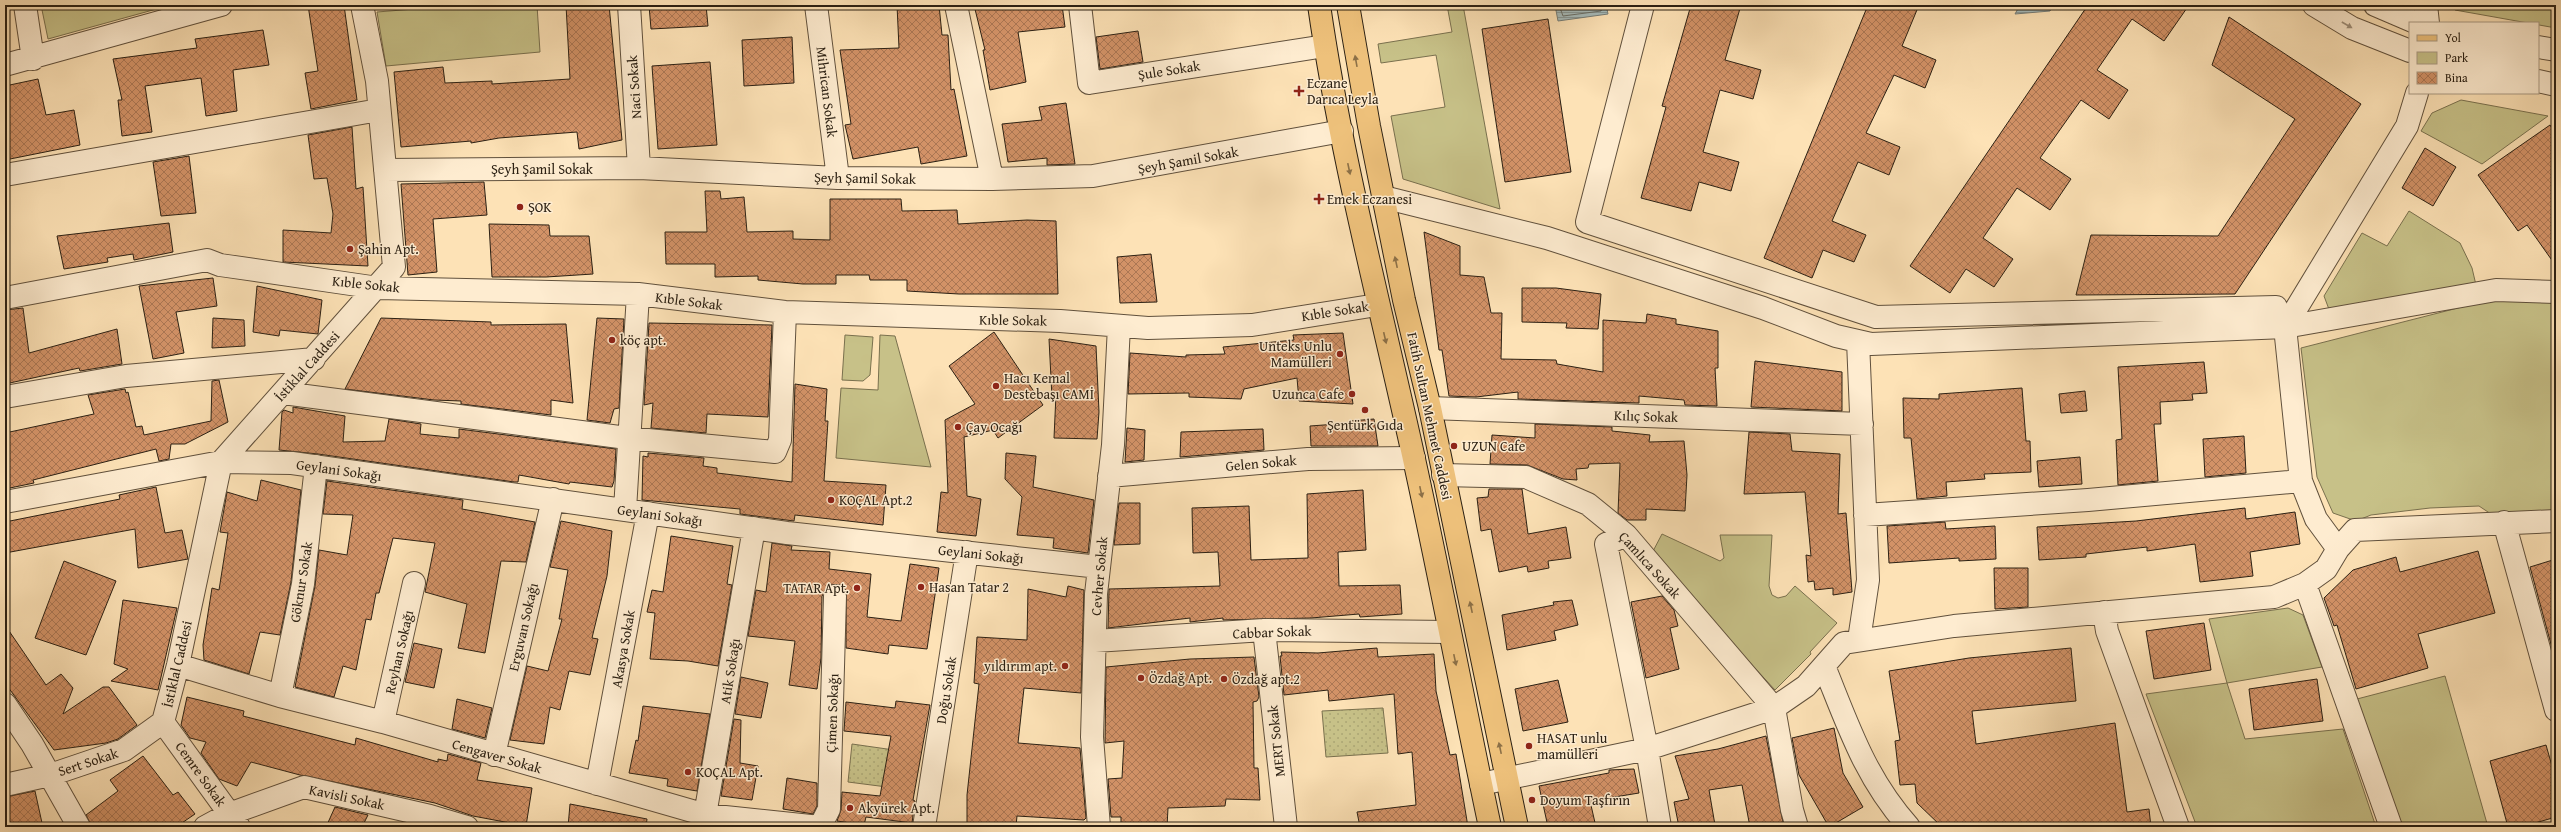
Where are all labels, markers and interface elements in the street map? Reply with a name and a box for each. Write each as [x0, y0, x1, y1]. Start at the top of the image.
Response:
one-way arrow [2342, 21, 2353, 28]
legend [2409, 22, 2539, 94]
text: Yol [2445, 29, 2462, 46]
street label: Mihrican Sokak [811, 45, 843, 140]
text: Park [2445, 49, 2469, 66]
street label: Naci Sokak [622, 54, 646, 120]
one-way arrow [1353, 54, 1359, 67]
street label: Şule Sokak [1136, 55, 1202, 85]
text: Bina [2445, 69, 2468, 86]
place label: Eczane Darıca Leyla [1307, 73, 1379, 109]
marker: Eczane Darıca Leyla [1294, 86, 1304, 96]
street label: Şeyh Şamil Sokak [1136, 141, 1241, 179]
street label: Şeyh Şamil Sokak [491, 159, 594, 179]
one-way arrow [1347, 163, 1353, 176]
street label: Şeyh Şamil Sokak [814, 167, 917, 189]
place label: Emek Eczanesi [1327, 189, 1412, 209]
marker: Emek Eczanesi [1314, 194, 1324, 204]
place label: ŞOK [528, 197, 552, 217]
marker: ŞOK [515, 202, 525, 212]
place label: Şahin Apt. [358, 239, 419, 259]
marker: Şahin Apt. [345, 244, 355, 254]
one-way arrow [1393, 256, 1399, 268]
street label: Kıble Sokak [331, 271, 402, 298]
street label: Kıble Sokak [654, 287, 725, 315]
street label: Kıble Sokak [1300, 296, 1371, 326]
street label: Kıble Sokak [979, 309, 1048, 331]
street label: İstiklal Caddesi [270, 326, 344, 406]
place label: köç apt. [620, 330, 666, 350]
street label: Fatih Sultan Mehmet Caddesi [1402, 330, 1458, 502]
one-way arrow [1383, 332, 1389, 344]
marker: köç apt. [607, 335, 617, 345]
place label: Unteks Unlu Mamülleri [1259, 336, 1332, 372]
marker: Unteks Unlu Mamülleri [1335, 349, 1345, 359]
place label: Hacı Kemal Destebaşı CAMİ [1004, 368, 1094, 404]
marker: Hacı Kemal Destebaşı CAMİ [991, 381, 1001, 391]
place label: Uzunca Cafe [1272, 384, 1344, 404]
marker: Uzunca Cafe [1347, 389, 1357, 399]
marker: Şentürk Gıda [1360, 405, 1370, 415]
street label: Kılıç Sokak [1614, 405, 1679, 427]
place label: Şentürk Gıda [1327, 415, 1403, 435]
place label: Çay Ocağı [966, 417, 1023, 437]
marker: Çay Ocağı [953, 422, 963, 432]
place label: UZUN Cafe [1462, 436, 1526, 456]
marker: UZUN Cafe [1449, 441, 1459, 451]
street label: Gelen Sokak [1225, 450, 1298, 476]
street label: Geylani Sokağı [295, 454, 383, 486]
one-way arrow [1418, 486, 1424, 498]
place label: KOÇAL Apt.2 [839, 490, 913, 510]
marker: KOÇAL Apt.2 [826, 495, 836, 505]
street label: Geylani Sokağı [616, 499, 704, 531]
street label: Çamlıca Sokak [1614, 527, 1686, 604]
street label: Cevher Sokak [1086, 535, 1112, 616]
street label: Göknur Sokak [285, 539, 317, 624]
street label: Geylani Sokağı [937, 540, 1025, 568]
place label: Hasan Tatar 2 [929, 577, 1009, 597]
place label: TATAR Apt. [783, 578, 849, 598]
street label: Erguvan Sokağı [503, 581, 543, 673]
marker: Hasan Tatar 2 [916, 582, 926, 592]
marker: TATAR Apt. [852, 583, 862, 593]
one-way arrow [1467, 601, 1473, 613]
street label: Akasya Sokak [606, 607, 640, 690]
street label: Reyhan Sokağı [380, 608, 418, 696]
street label: İstiklal Caddesi [157, 619, 197, 709]
street label: Cabbar Sokak [1232, 621, 1313, 643]
street label: Atik Sokağı [715, 637, 745, 705]
street label: Doğu Sokak [931, 654, 961, 725]
one-way arrow [1453, 654, 1459, 666]
place label: yıldırım apt. [983, 656, 1057, 676]
marker: yıldırım apt. [1060, 661, 1070, 671]
place label: Özdağ Apt. [1149, 668, 1212, 688]
place label: Özdağ apt.2 [1232, 669, 1300, 689]
street label: Çimen Sokağı [821, 673, 843, 753]
marker: Özdağ Apt. [1136, 673, 1146, 683]
marker: Özdağ apt.2 [1219, 674, 1229, 684]
street label: MERT Sokak [1262, 703, 1290, 778]
place label: HASAT unlu mamülleri [1537, 728, 1608, 764]
street label: Cengaver Sokak [450, 734, 545, 779]
street label: Cemre Sokak [171, 738, 232, 811]
marker: HASAT unlu mamülleri [1524, 741, 1534, 751]
one-way arrow [1496, 742, 1502, 754]
street label: Sert Sokak [55, 743, 121, 781]
place label: KOÇAL Apt. [696, 762, 763, 782]
marker: KOÇAL Apt. [683, 767, 693, 777]
street label: Kavisli Sokak [307, 779, 388, 815]
place label: Doyum Taşfırın [1540, 790, 1630, 810]
marker: Doyum Taşfırın [1527, 795, 1537, 805]
place label: Akyürek Apt. [858, 798, 935, 818]
marker: Akyürek Apt. [845, 803, 855, 813]

